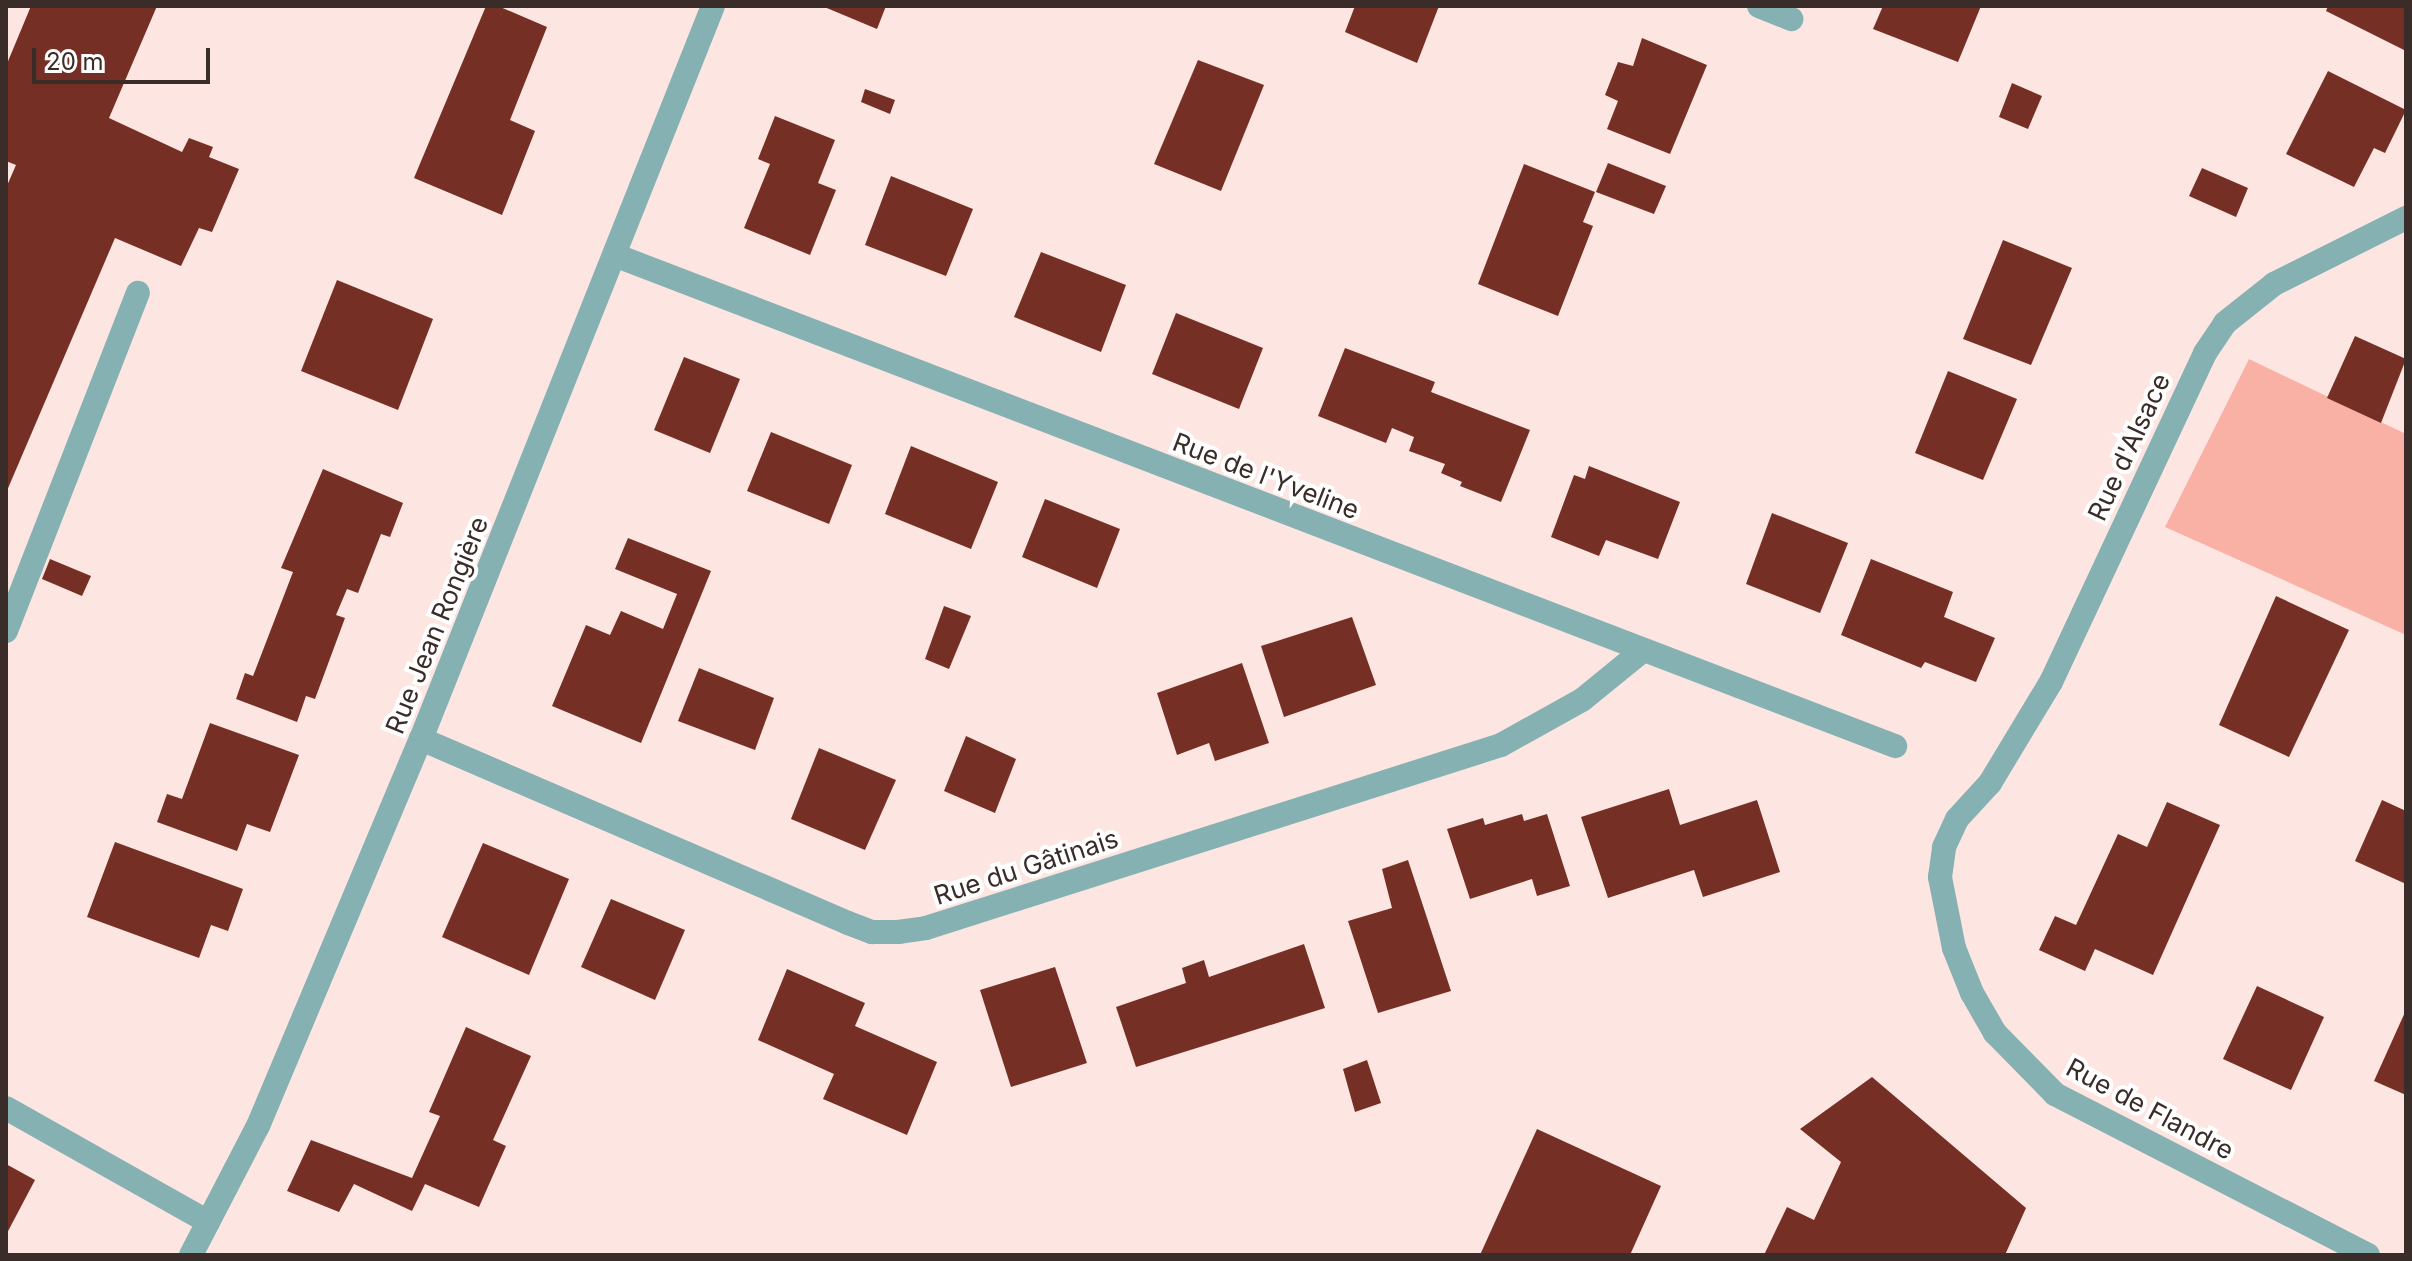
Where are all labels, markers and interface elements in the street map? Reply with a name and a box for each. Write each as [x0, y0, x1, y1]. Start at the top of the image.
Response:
scale bar [36, 32, 214, 82]
text: 20 m [46, 47, 104, 76]
street label: Rue d'Alsace [2081, 368, 2177, 526]
street label: Rue de l'Yveline [1168, 426, 1364, 526]
street label: Rue Jean Rongière [379, 512, 495, 738]
street label: Rue du Gâtinais [930, 823, 1122, 911]
street label: Rue de Flandre [2061, 1052, 2239, 1166]

